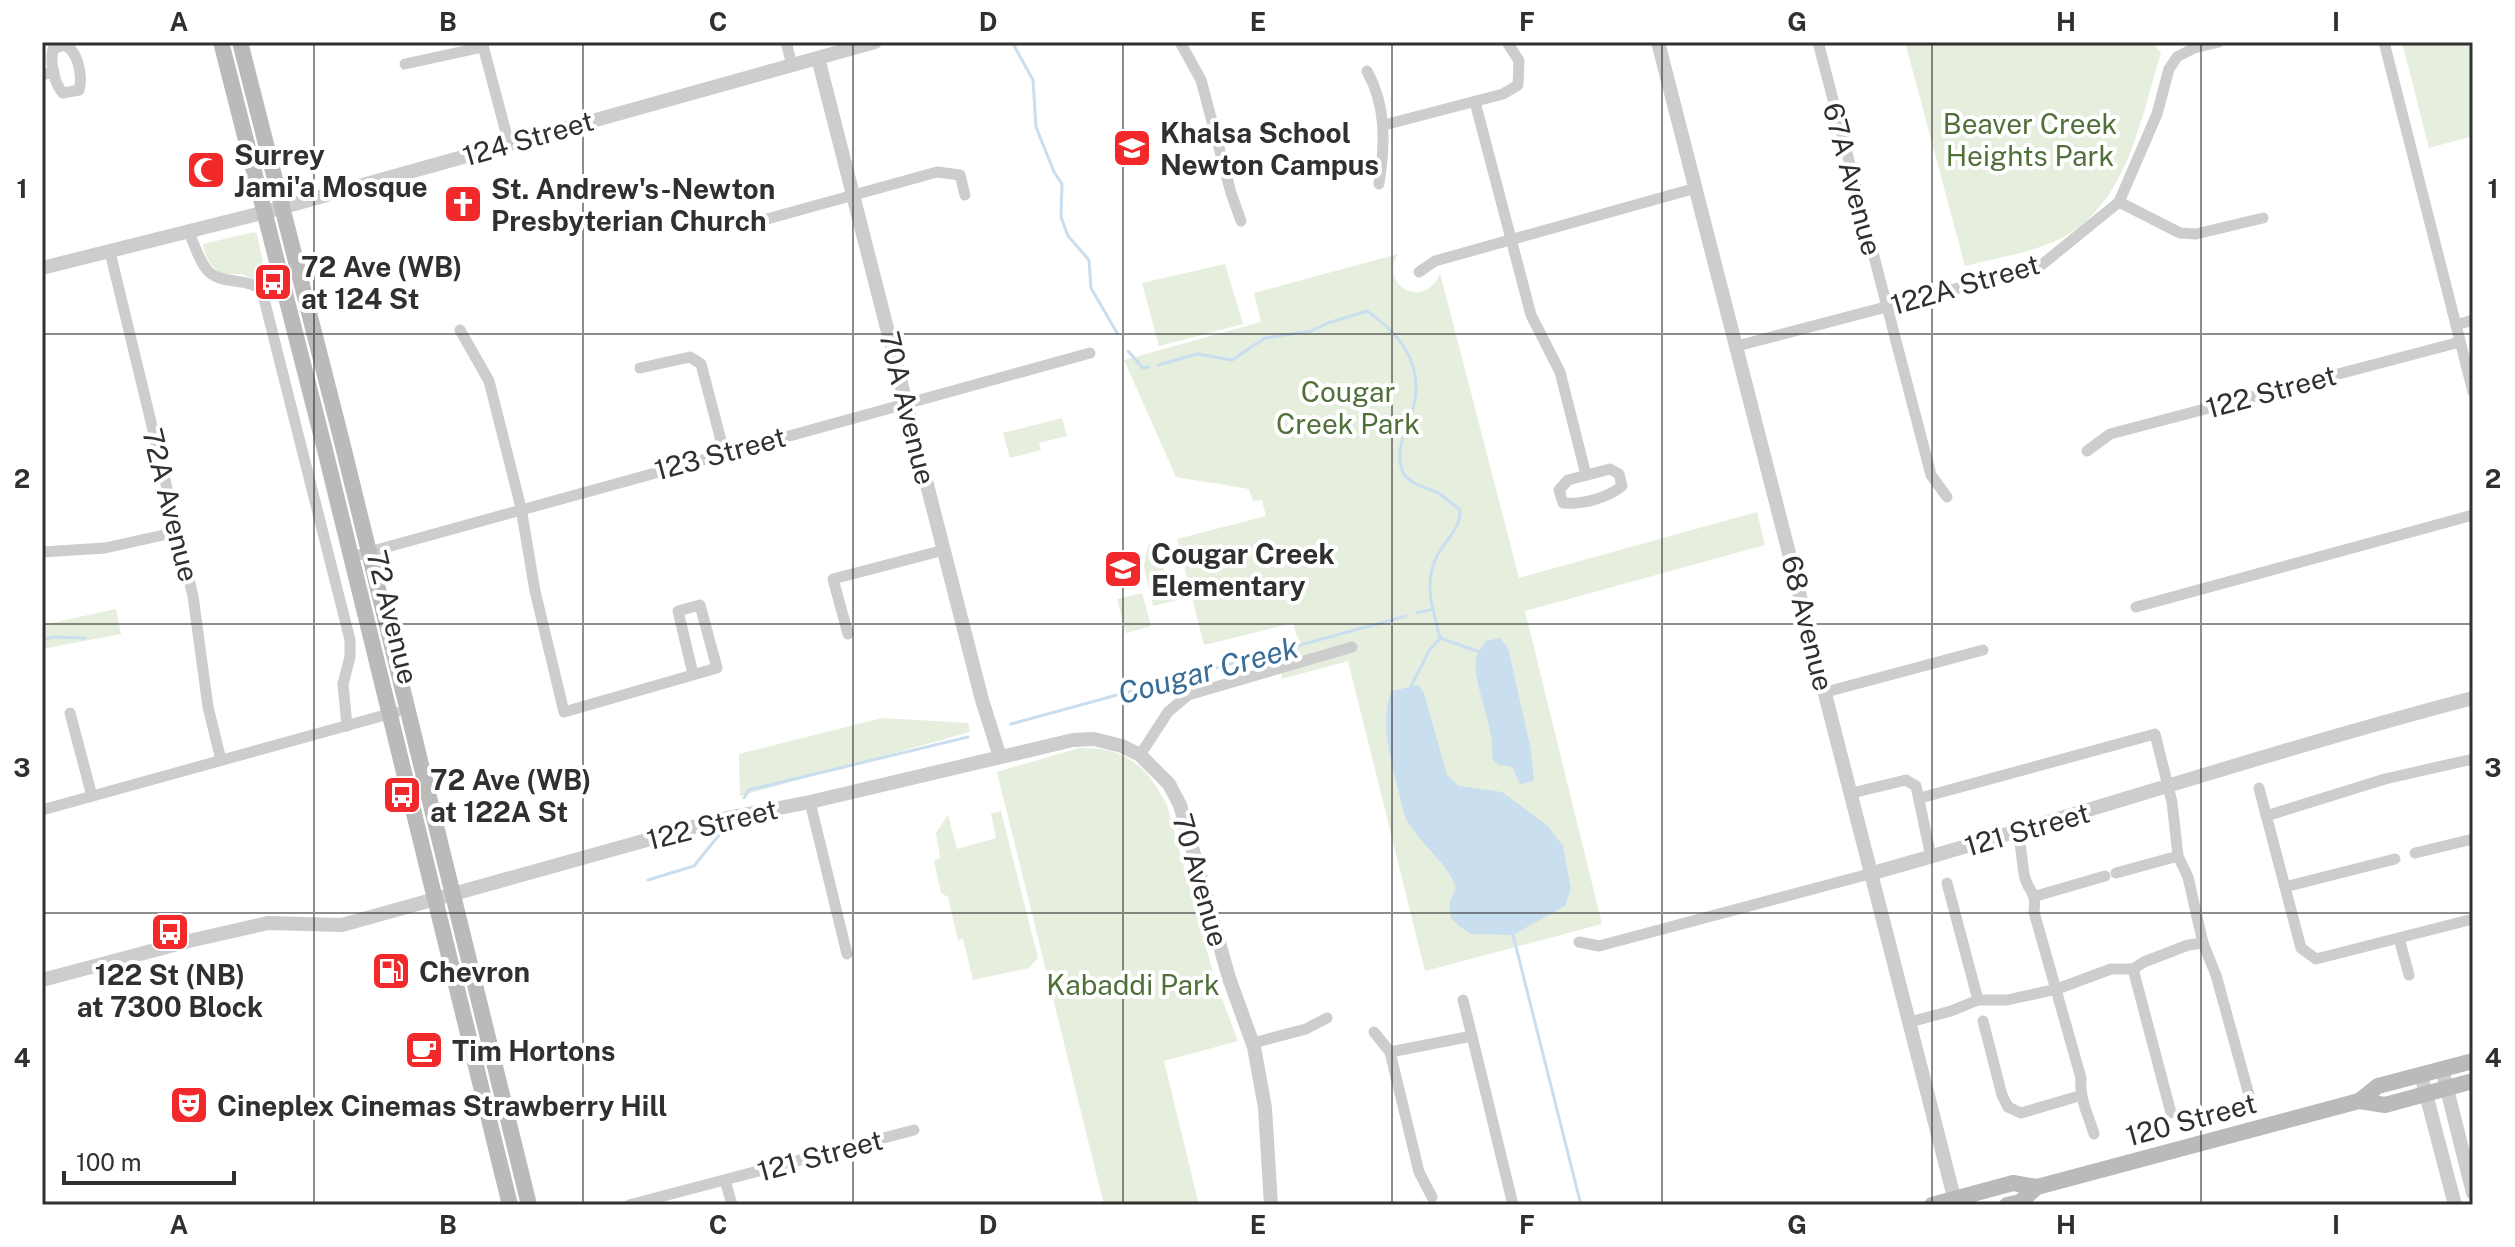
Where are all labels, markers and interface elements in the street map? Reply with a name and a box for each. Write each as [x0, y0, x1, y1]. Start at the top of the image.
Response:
text: A [170, 6, 189, 37]
text: B [439, 6, 457, 37]
text: C [709, 6, 727, 37]
text: D [979, 6, 997, 37]
text: E [1250, 6, 1266, 37]
text: F [1519, 6, 1535, 37]
text: G [1787, 6, 1807, 37]
text: H [2056, 6, 2076, 37]
text: I [2332, 6, 2340, 37]
street label: 67A Avenue [1817, 99, 1889, 259]
street label: 124 Street [459, 104, 597, 172]
park label: Beaver Creek Heights Park [1943, 107, 2117, 172]
place label: Khalsa School Newton Campus [1160, 116, 1379, 181]
school or university icon: Khalsa School Newton Campus [1111, 127, 1153, 169]
place label: Surrey Jami'a Mosque [234, 138, 428, 203]
mosque icon: Surrey Jami'a Mosque [185, 149, 227, 191]
place label: St. Andrew's-Newton Presbyterian Church [491, 172, 775, 237]
text: 1 [16, 173, 28, 204]
text: 1 [2487, 173, 2499, 204]
church icon: St. Andrew's-Newton Presbyterian Church [442, 183, 484, 225]
street label: 122A Street [1887, 247, 2043, 321]
place label: 72 Ave (WB) at 124 St [301, 250, 463, 315]
bus stop icon: 72 Ave (WB) at 124 St [252, 261, 294, 303]
street label: 70A Avenue [873, 328, 943, 488]
street label: 122 Street [2202, 358, 2340, 424]
park label: Cougar Creek Park [1276, 375, 1420, 440]
street label: 123 Street [651, 420, 789, 486]
street label: 72A Avenue [136, 425, 206, 585]
text: 2 [14, 463, 30, 494]
text: 2 [2485, 463, 2501, 494]
place label: Cougar Creek Elementary [1151, 537, 1335, 602]
street label: 72 Avenue [360, 547, 426, 687]
school or university icon: Cougar Creek Elementary [1102, 548, 1144, 590]
street label: 68 Avenue [1775, 552, 1841, 694]
water label: Cougar Creek [1114, 628, 1303, 711]
text: 3 [13, 752, 31, 783]
text: 3 [2484, 752, 2502, 783]
place label: 72 Ave (WB) at 122A St [430, 763, 592, 828]
bus stop icon: 72 Ave (WB) at 122A St [381, 774, 423, 816]
street label: 122 Street [643, 792, 781, 856]
street label: 121 Street [1961, 795, 2093, 863]
street label: 70 Avenue [1166, 810, 1236, 950]
bus stop icon: 122 St (NB) at 7300 Block [149, 911, 191, 953]
fuel station icon: Chevron [370, 950, 412, 992]
place label: Chevron [419, 955, 530, 988]
place label: 122 St (NB) at 7300 Block [77, 958, 263, 1023]
park label: Kabaddi Park [1046, 968, 1220, 1001]
cafe icon: Tim Hortons [403, 1029, 445, 1071]
place label: Tim Hortons [452, 1034, 615, 1067]
text: 4 [13, 1042, 31, 1073]
text: 4 [2484, 1042, 2502, 1073]
theatre icon: Cineplex Cinemas Strawberry Hill [168, 1084, 210, 1126]
street label: 120 Street [2122, 1086, 2260, 1152]
place label: Cineplex Cinemas Strawberry Hill [217, 1089, 667, 1122]
street label: 121 Street [754, 1122, 886, 1188]
scale bar [64, 1135, 234, 1185]
text: 100 m [76, 1148, 142, 1176]
text: A [170, 1209, 189, 1240]
text: B [439, 1209, 457, 1240]
text: C [709, 1209, 727, 1240]
text: D [979, 1209, 997, 1240]
text: E [1250, 1209, 1266, 1240]
text: F [1519, 1209, 1535, 1240]
text: G [1787, 1209, 1807, 1240]
text: H [2056, 1209, 2076, 1240]
text: I [2332, 1209, 2340, 1240]

